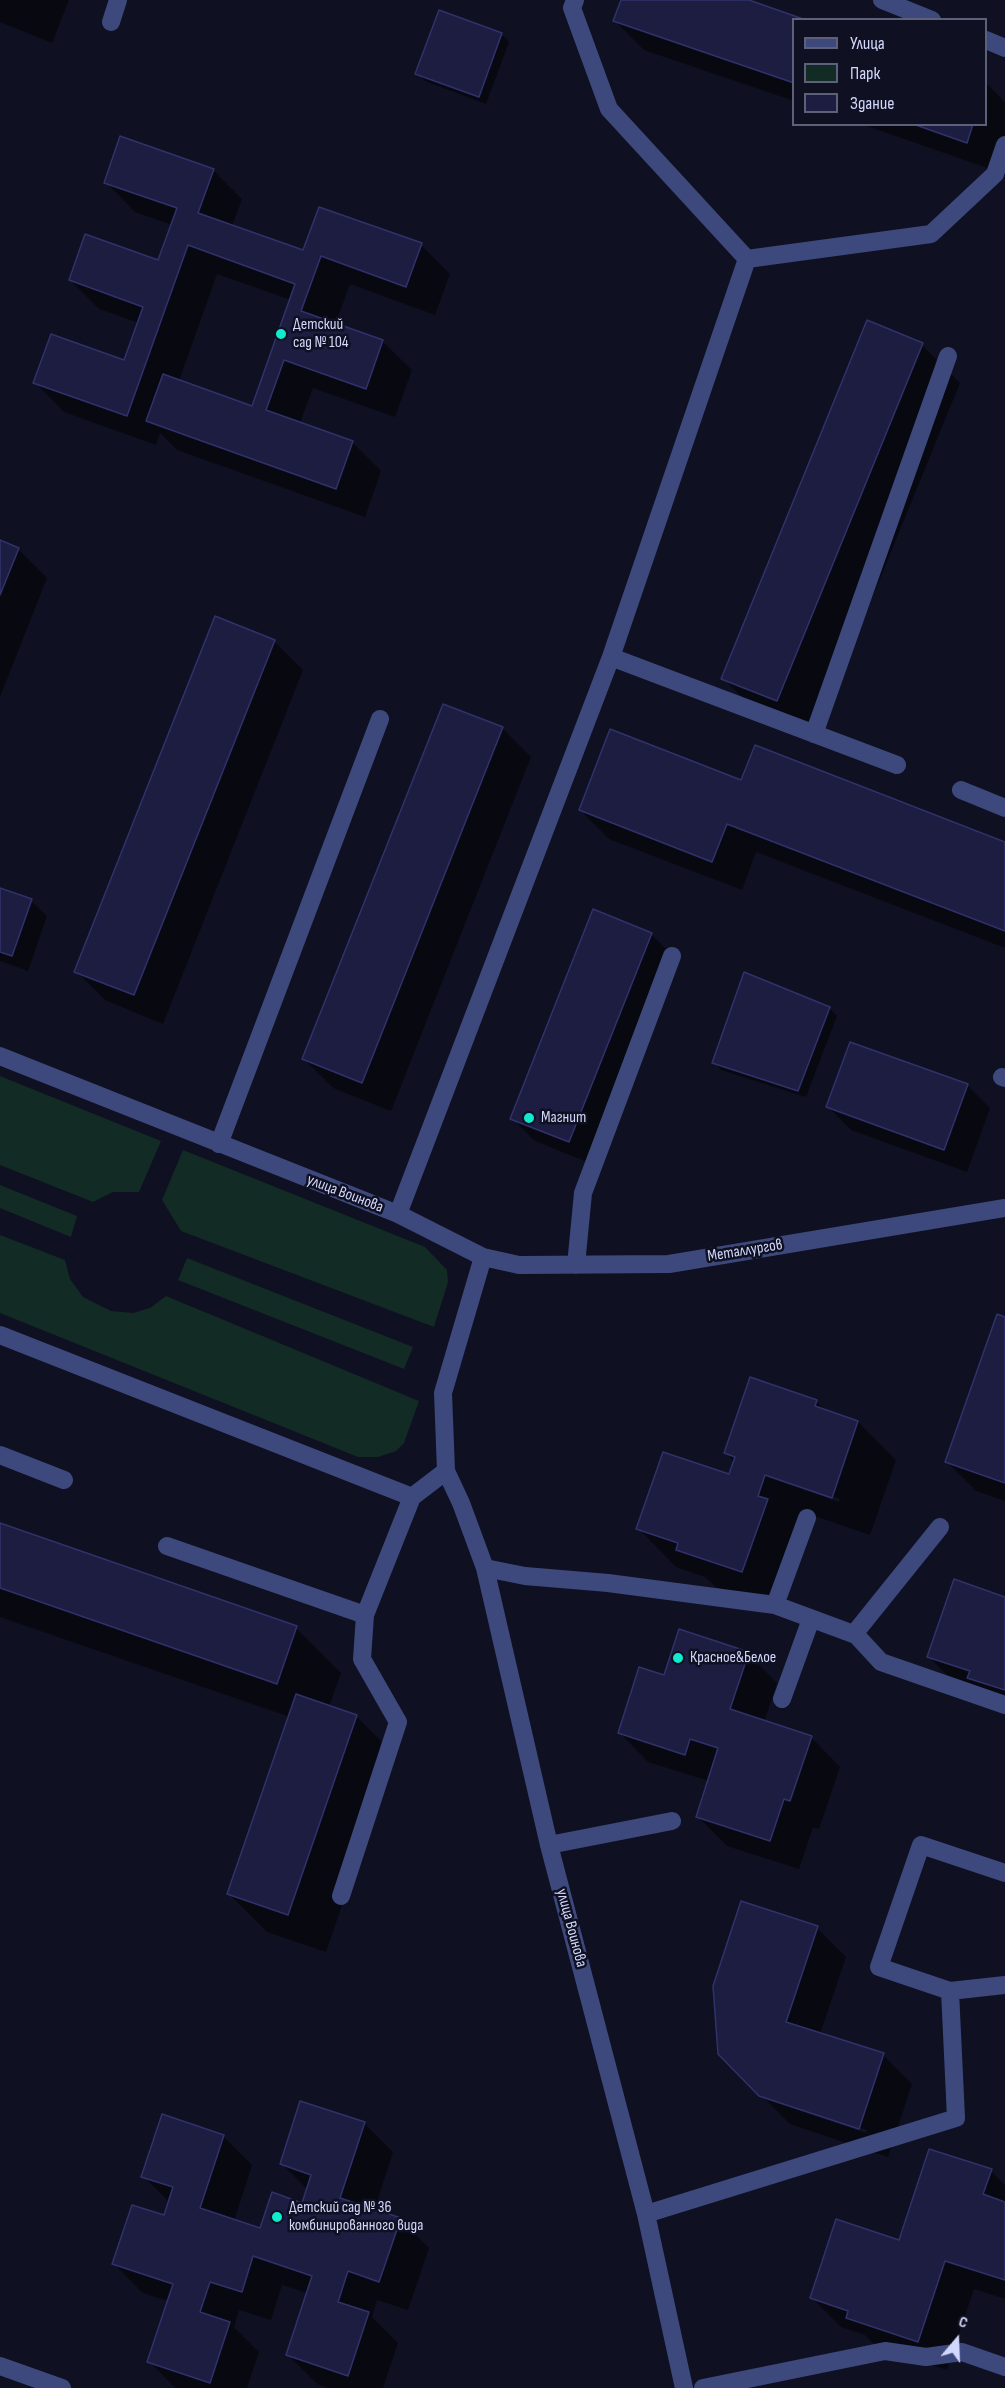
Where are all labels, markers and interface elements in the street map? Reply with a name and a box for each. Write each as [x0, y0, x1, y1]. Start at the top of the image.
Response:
legend [792, 18, 987, 126]
text: Улица [850, 33, 885, 54]
text: Парк [850, 63, 880, 84]
text: Здание [850, 93, 895, 114]
place label: Детский сад № 104 [293, 315, 349, 353]
marker: Детский сад № 104 [274, 327, 288, 341]
place label: Магнит [541, 1108, 586, 1128]
marker: Магнит [522, 1111, 536, 1125]
street label: улица Воинова [304, 1171, 386, 1217]
street label: Металлургов [706, 1236, 784, 1266]
place label: Красное&Белое [690, 1648, 776, 1668]
marker: Красное&Белое [671, 1651, 685, 1665]
street label: улица Воинова [551, 1887, 591, 1969]
place label: Детский сад № 36 комбинированного вида [289, 2198, 423, 2236]
marker: Детский сад № 36 комбинированного вида [270, 2210, 284, 2224]
north arrow [927, 2310, 987, 2370]
text: С [956, 2312, 970, 2333]

